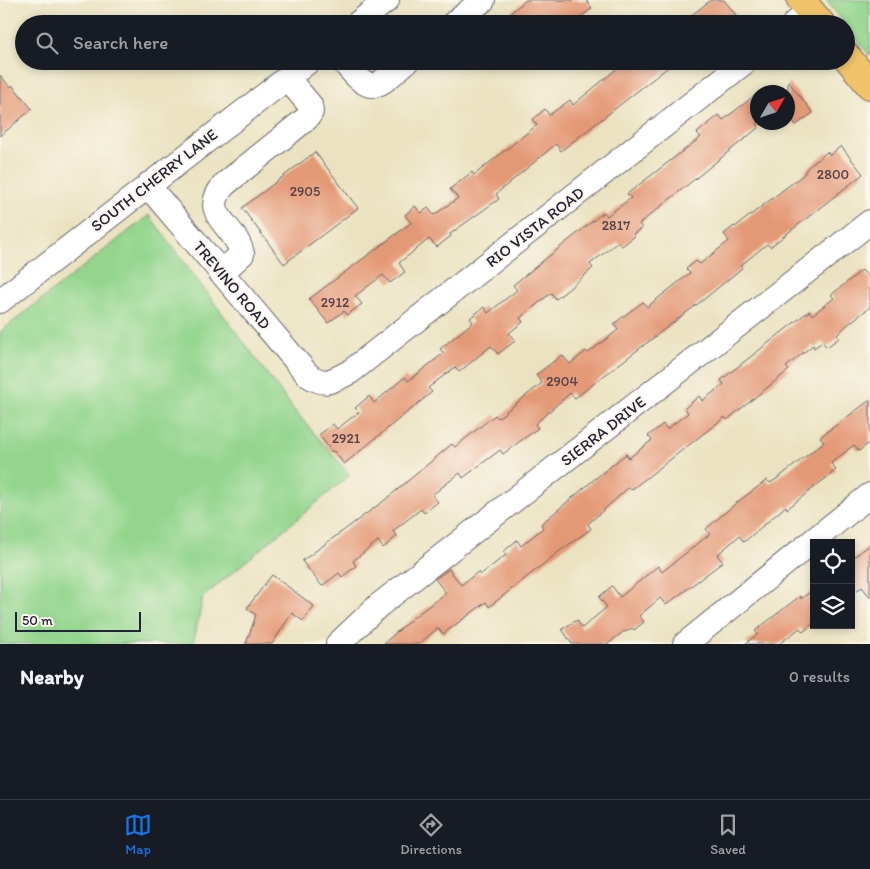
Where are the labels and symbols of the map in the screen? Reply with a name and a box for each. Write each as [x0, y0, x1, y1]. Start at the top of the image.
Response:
north arrow [750, 85, 795, 130]
street label: SOUTH CHERRY LANE [87, 125, 221, 235]
house number: 2800 [817, 166, 849, 183]
house number: 2905 [290, 183, 320, 200]
street label: RIO VISTA ROAD [482, 183, 588, 271]
house number: 2817 [602, 217, 630, 234]
street label: TREVINO ROAD [189, 237, 275, 333]
house number: 2912 [321, 294, 350, 311]
house number: 2904 [546, 373, 578, 390]
street label: SIERRA DRIVE [557, 392, 649, 470]
house number: 2921 [332, 430, 361, 447]
scale bar [15, 609, 141, 632]

